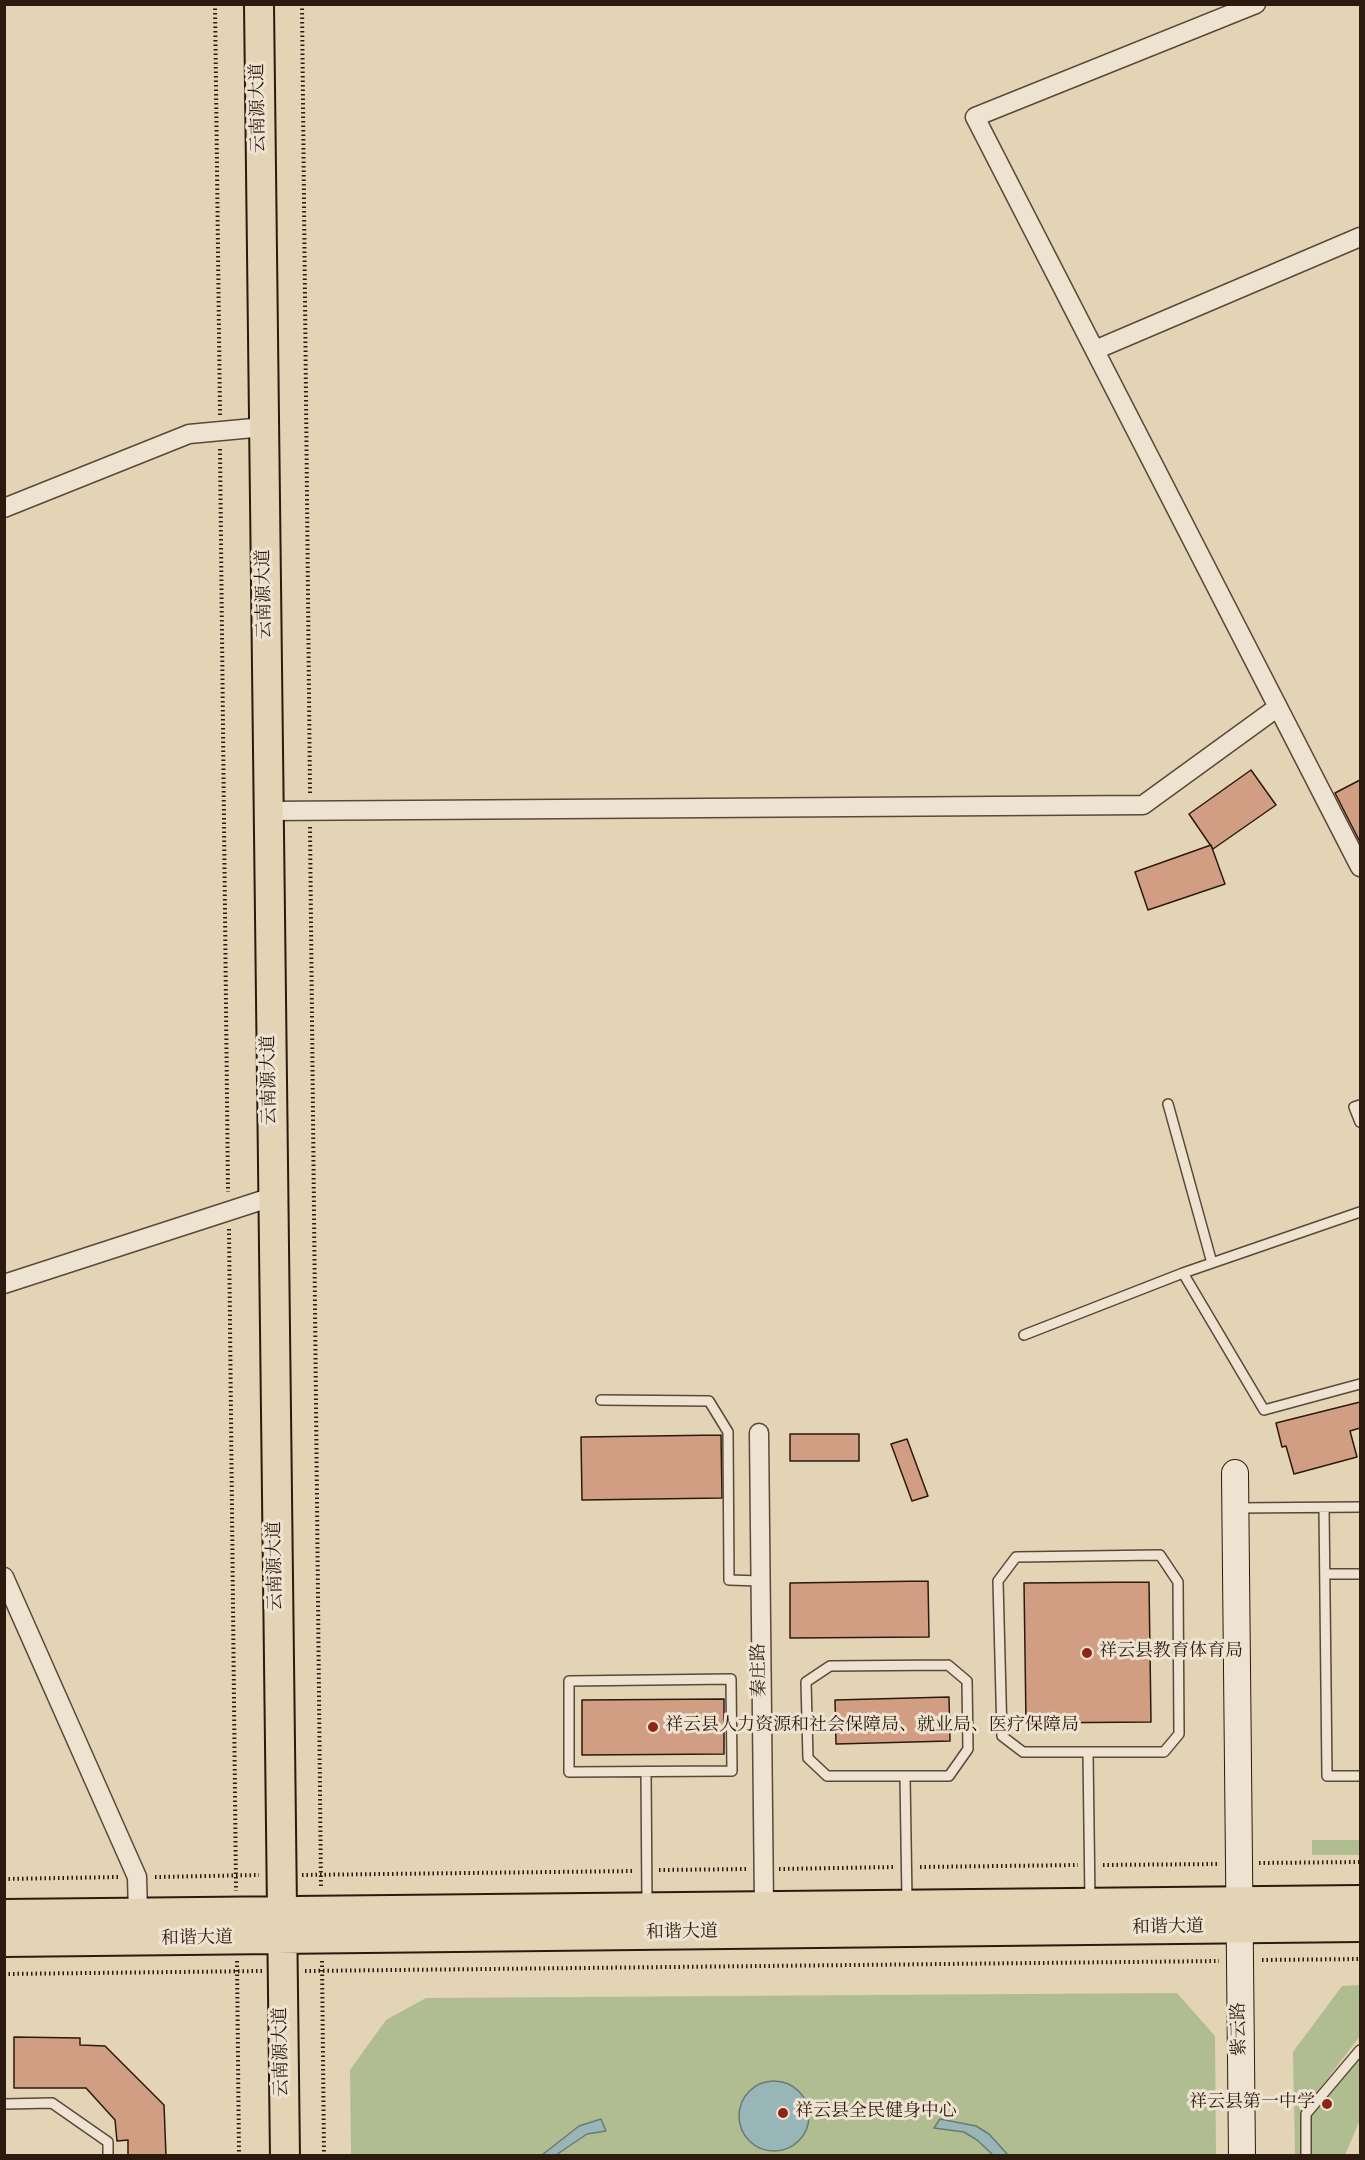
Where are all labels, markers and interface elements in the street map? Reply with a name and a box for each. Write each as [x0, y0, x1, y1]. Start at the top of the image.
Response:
street label: 云南源大道 [248, 63, 272, 153]
street label: 云南源大道 [254, 549, 278, 639]
street label: 云南源大道 [259, 1035, 283, 1125]
street label: 云南源大道 [265, 1521, 289, 1611]
place label: 祥云县教育体育局 [1099, 1642, 1243, 1664]
street label: 秦庄路 [750, 1643, 772, 1697]
marker: 祥云县教育体育局 [1080, 1646, 1094, 1660]
place label: 祥云县人力资源和社会保障局、就业局、医疗保障局 [665, 1716, 1079, 1738]
marker: 祥云县人力资源和社会保障局、就业局、医疗保障局 [646, 1720, 660, 1734]
street label: 和谐大道 [1132, 1918, 1204, 1940]
street label: 和谐大道 [646, 1923, 718, 1945]
street label: 和谐大道 [161, 1929, 233, 1951]
street label: 紫云路 [1230, 2002, 1252, 2056]
street label: 云南源大道 [271, 2007, 295, 2097]
place label: 祥云县第一中学 [1189, 2093, 1315, 2115]
marker: 祥云县第一中学 [1320, 2097, 1334, 2111]
place label: 祥云县全民健身中心 [795, 2102, 957, 2124]
marker: 祥云县全民健身中心 [776, 2106, 790, 2120]

